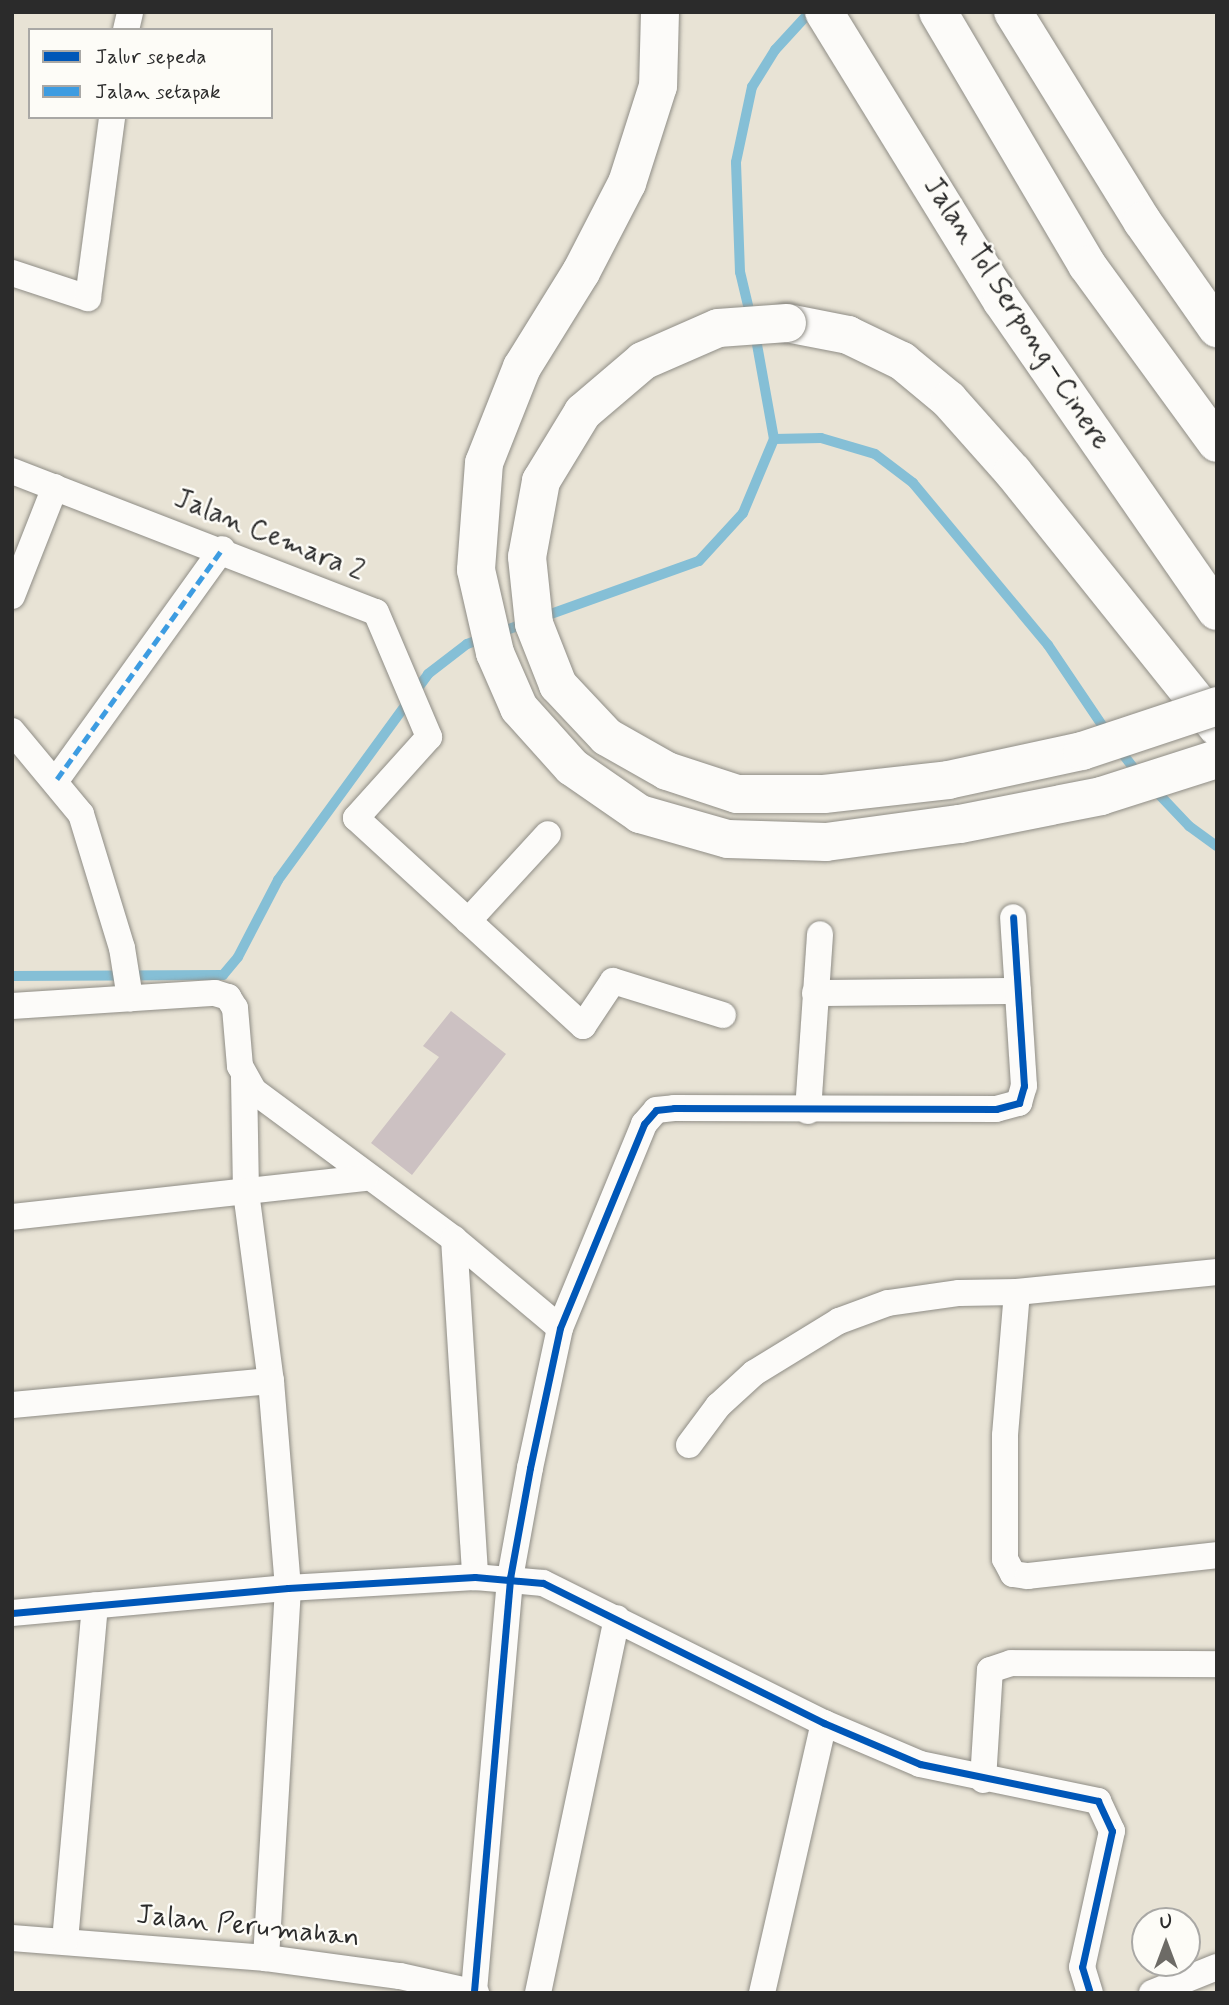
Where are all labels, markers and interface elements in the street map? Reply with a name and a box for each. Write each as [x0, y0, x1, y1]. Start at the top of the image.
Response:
legend [28, 28, 273, 119]
text: Jalur sepeda [95, 43, 206, 71]
text: Jalan setapak [95, 78, 221, 106]
street label: Jalan Tol Serpong–Cinere [917, 174, 1115, 454]
street label: Jalan Cemara 2 [168, 482, 370, 590]
street label: Jalan Perumahan [136, 1899, 360, 1955]
north arrow [1131, 1907, 1201, 1977]
text: U [1160, 1910, 1172, 1935]

